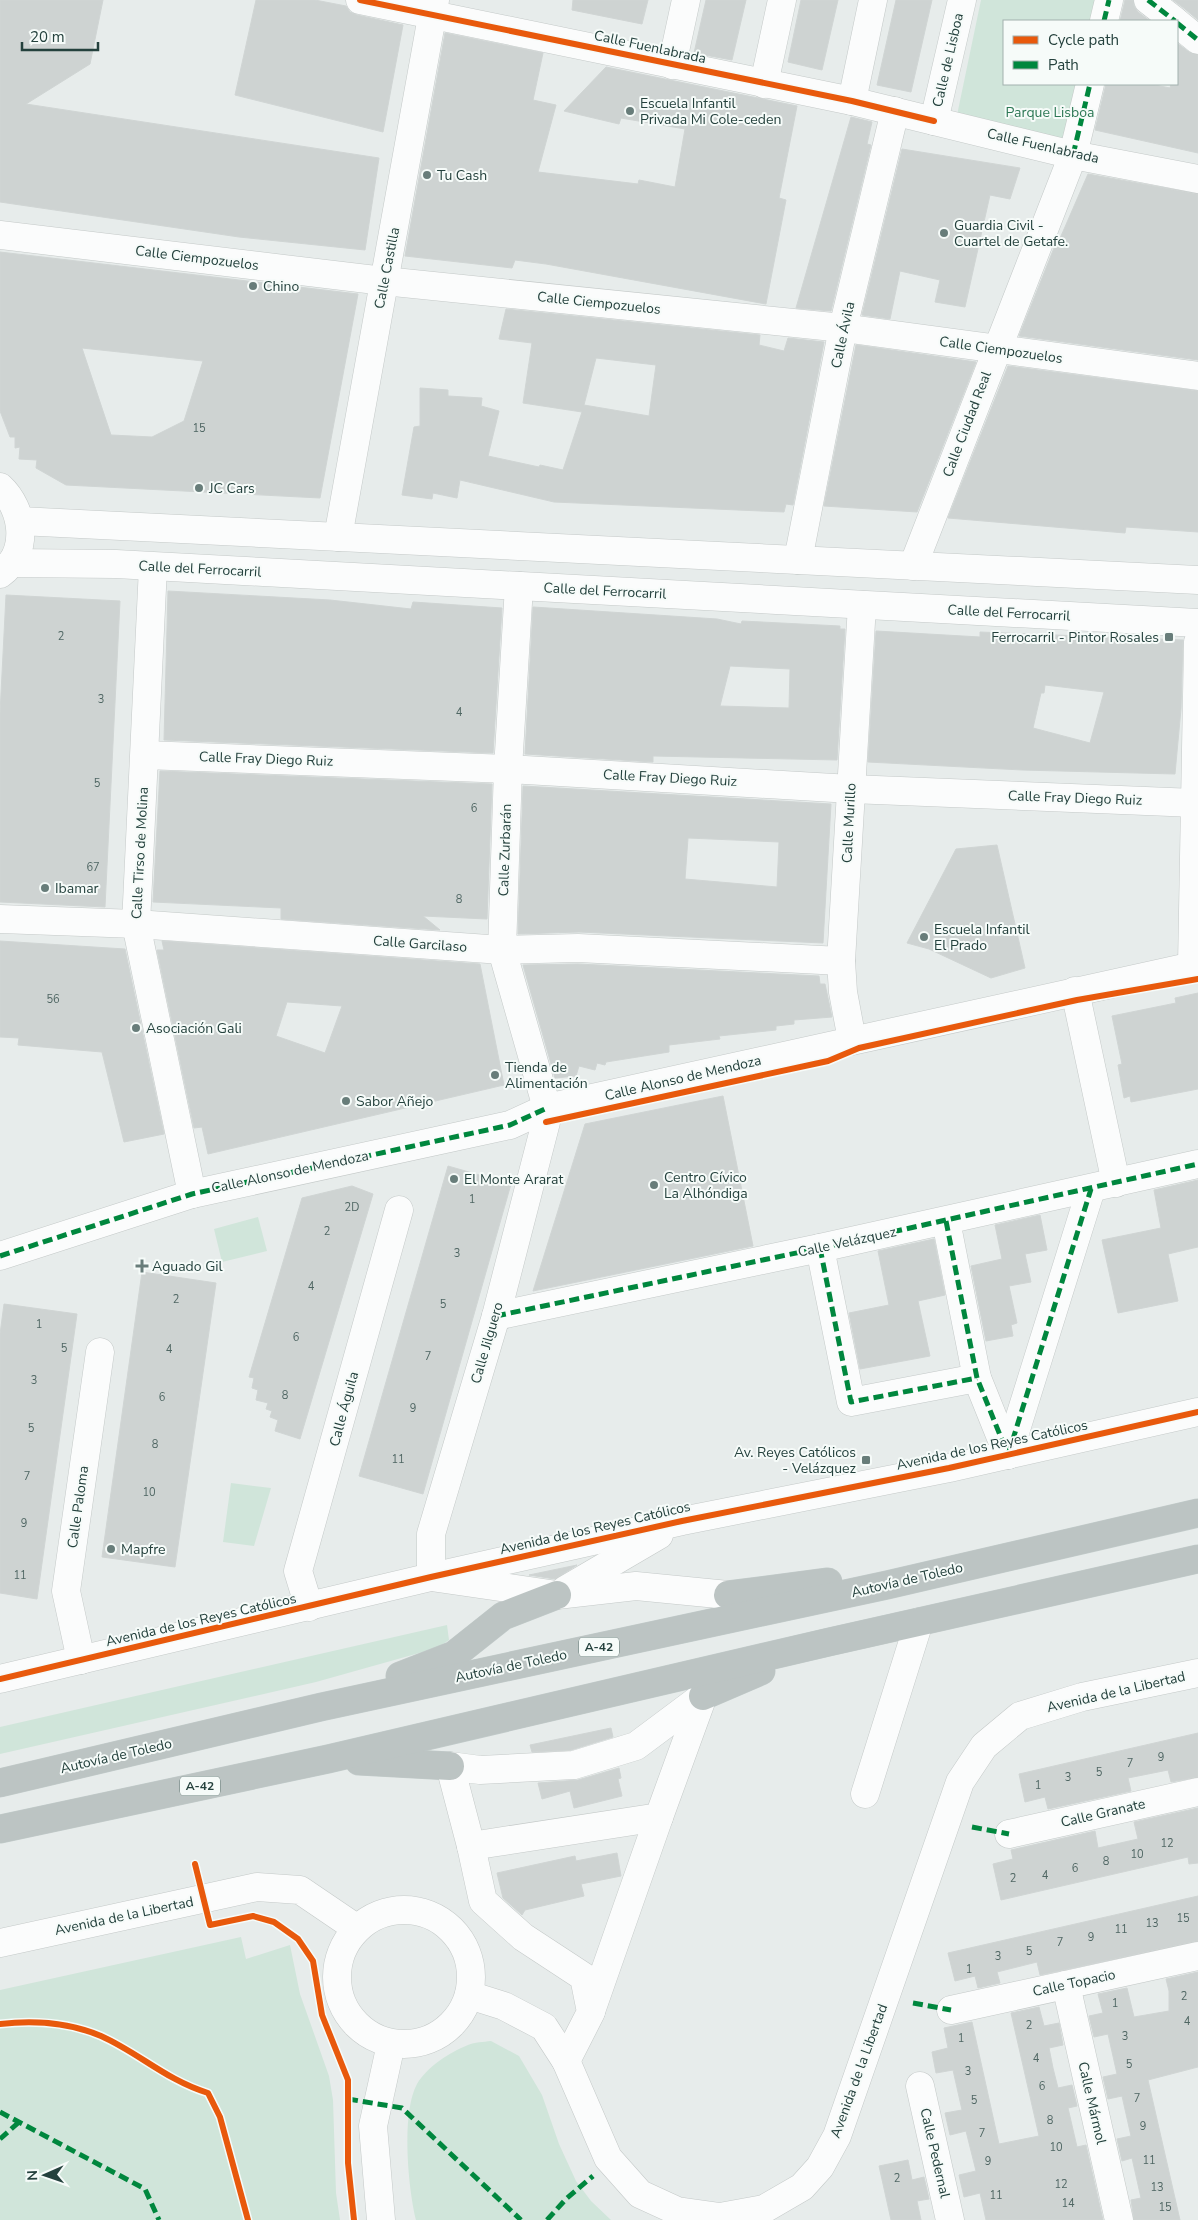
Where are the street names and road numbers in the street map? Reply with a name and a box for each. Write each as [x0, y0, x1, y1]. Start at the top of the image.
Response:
street label: Calle de Lisboa [928, 11, 968, 109]
street label: Calle Fuenlabrada [592, 26, 708, 68]
street label: Calle Fuenlabrada [985, 124, 1101, 168]
street label: Calle Castilla [370, 225, 404, 311]
street label: Calle Ciempozuelos [134, 241, 260, 275]
street label: Calle Ciempozuelos [536, 287, 662, 319]
street label: Calle Ávila [827, 300, 859, 370]
street label: Calle Ciempozuelos [938, 332, 1064, 368]
street label: Calle Ciudad Real [938, 368, 996, 480]
street label: Calle del Ferrocarril [138, 556, 263, 582]
street label: Calle del Ferrocarril [543, 578, 668, 604]
street label: Calle del Ferrocarril [947, 600, 1072, 626]
street label: Calle Fray Diego Ruiz [199, 747, 334, 771]
street label: Calle Fray Diego Ruiz [603, 765, 738, 791]
street label: Calle Murillo [837, 782, 861, 863]
street label: Calle Tirso de Molina [127, 786, 153, 920]
street label: Calle Fray Diego Ruiz [1008, 786, 1143, 810]
street label: Calle Zurbarán [494, 803, 516, 897]
street label: Calle Garcilaso [372, 931, 468, 957]
street label: Calle Alonso de Mendoza [603, 1051, 763, 1105]
street label: Calle Alonso de Mendoza [210, 1146, 370, 1198]
street label: Calle Velázquez [796, 1222, 898, 1262]
street label: Calle Jilguero [466, 1300, 508, 1386]
street label: Calle Águila [325, 1369, 363, 1449]
street label: Avenida de los Reyes Católicos [895, 1415, 1090, 1475]
street label: Calle Paloma [63, 1465, 93, 1549]
street label: Avenida de los Reyes Católicos [498, 1497, 692, 1559]
street label: Autovía de Toledo [849, 1558, 965, 1602]
street label: Avenida de los Reyes Católicos [104, 1589, 298, 1651]
road number: A-42 [579, 1638, 619, 1656]
street label: Autovía de Toledo [453, 1645, 569, 1687]
street label: Avenida de la Libertad [1045, 1667, 1187, 1717]
street label: Autovía de Toledo [58, 1734, 174, 1778]
road number: A-42 [180, 1776, 220, 1795]
street label: Calle Granate [1059, 1794, 1147, 1832]
street label: Avenida de la Libertad [53, 1892, 195, 1940]
street label: Calle Topacio [1031, 1965, 1117, 2001]
street label: Avenida de la Libertad [826, 2001, 892, 2141]
street label: Calle Mármol [1073, 2060, 1111, 2147]
street label: Calle Pedernal [915, 2106, 955, 2201]

